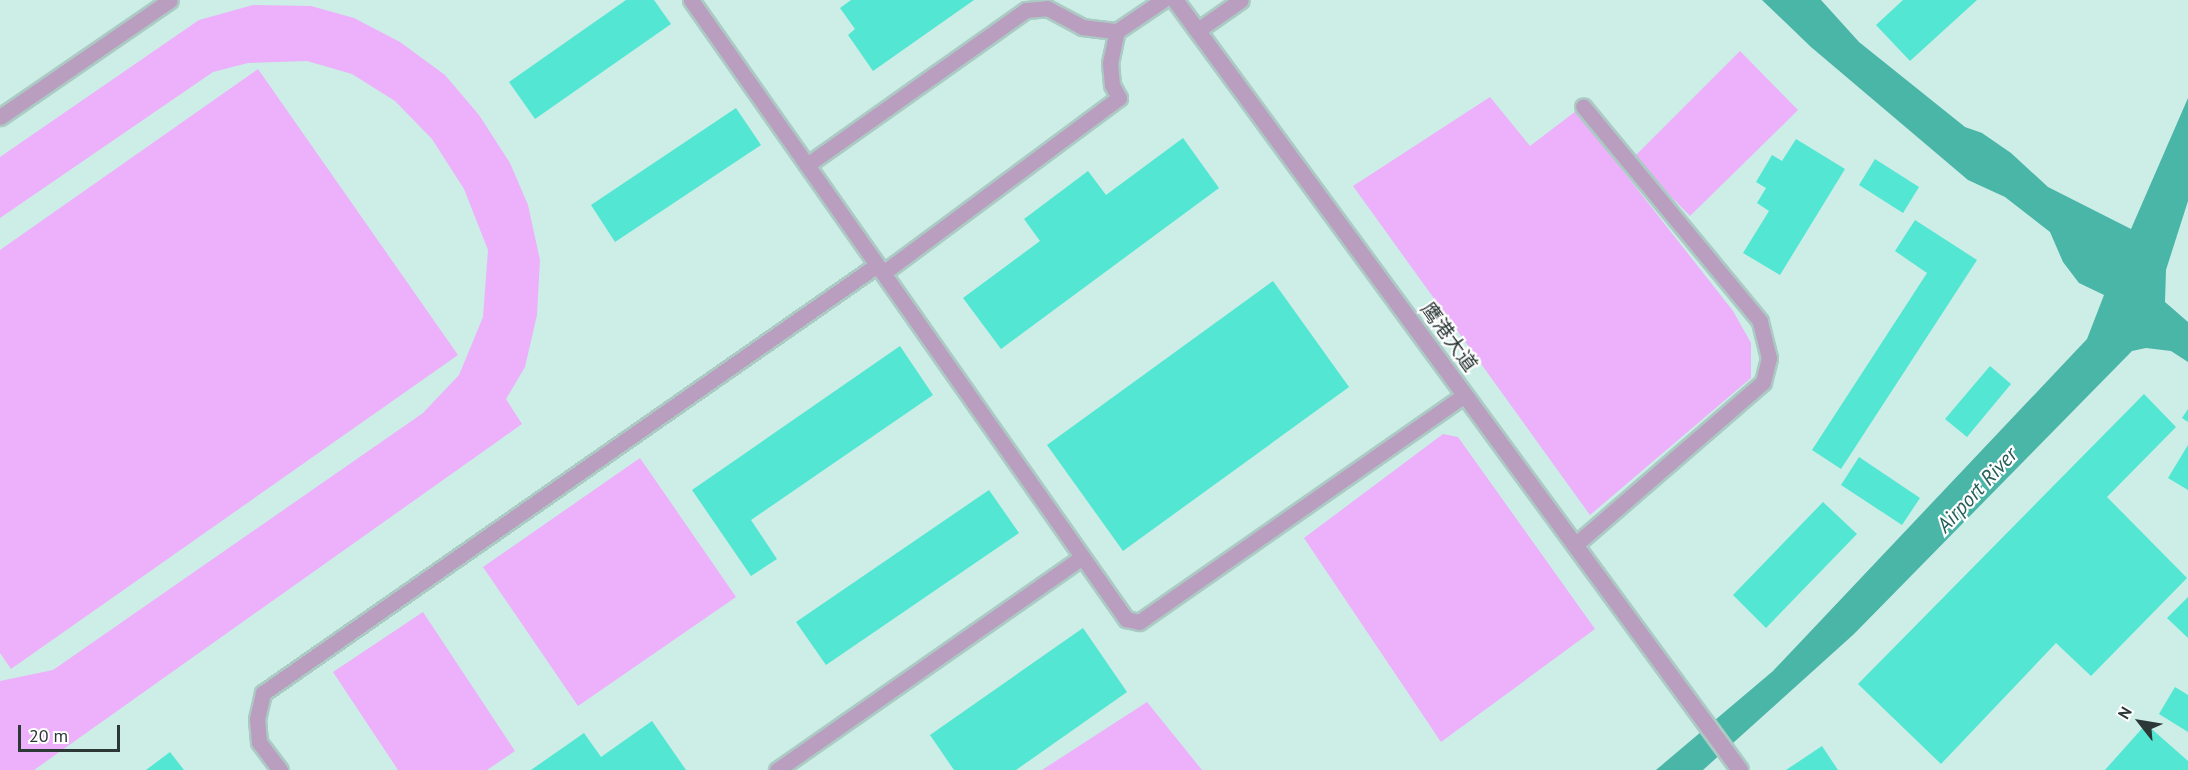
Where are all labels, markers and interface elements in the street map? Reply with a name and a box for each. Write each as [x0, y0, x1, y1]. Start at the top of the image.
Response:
street label: 鹰港大道 [1416, 298, 1482, 376]
water label: Airport River [1931, 442, 2023, 538]
north arrow [2110, 692, 2170, 752]
text: N [2113, 703, 2136, 722]
scale bar [21, 713, 123, 751]
text: 20 m [29, 724, 68, 747]

